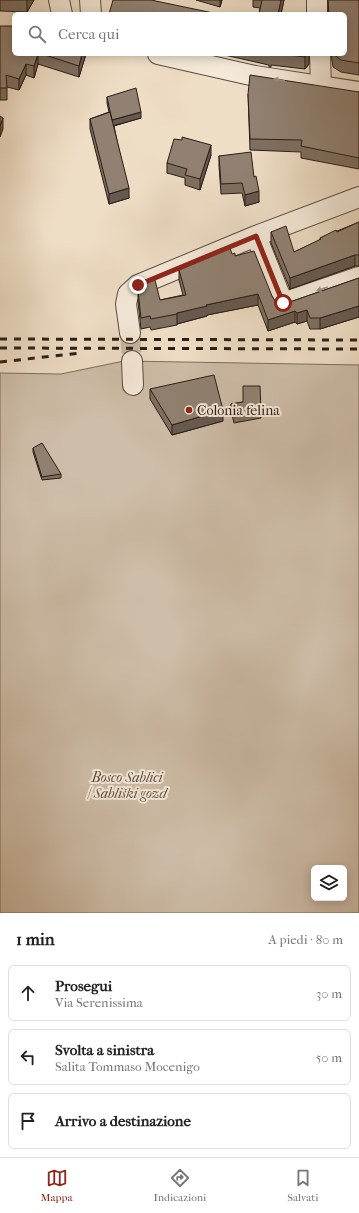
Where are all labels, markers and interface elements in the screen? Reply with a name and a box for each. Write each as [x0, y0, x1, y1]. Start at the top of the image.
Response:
search box [12, 12, 347, 56]
icon: search [26, 23, 48, 45]
text: Cerca qui [58, 25, 119, 43]
one-way arrow [273, 76, 285, 82]
route end [129, 276, 147, 294]
one-way arrow [316, 287, 328, 293]
route start [274, 294, 292, 312]
place label: Colonia felina [197, 402, 280, 419]
marker: Colonia felina [184, 405, 194, 415]
park label: Bosco Sablici / Sabliški gozd [86, 769, 168, 802]
map controls [311, 865, 347, 901]
button: layers [311, 865, 347, 901]
text: 1 min [16, 929, 55, 949]
text: A piedi · 80 m [268, 932, 343, 947]
text: Prosegui [55, 977, 112, 995]
icon: ahead [17, 982, 39, 1004]
text: 30 m [316, 986, 342, 1001]
text: Via Serenissima [55, 995, 143, 1010]
text: Svolta a sinistra [55, 1041, 154, 1059]
icon: left [17, 1046, 39, 1068]
text: 50 m [316, 1050, 342, 1065]
text: Salita Tommaso Mocenigo [55, 1059, 200, 1074]
icon: arrive [17, 1110, 39, 1132]
text: Arrivo a destinazione [55, 1112, 191, 1130]
tab: Mappa [40, 1167, 73, 1204]
tab: Indicazioni [153, 1167, 206, 1204]
tab: Salvati [287, 1167, 319, 1204]

